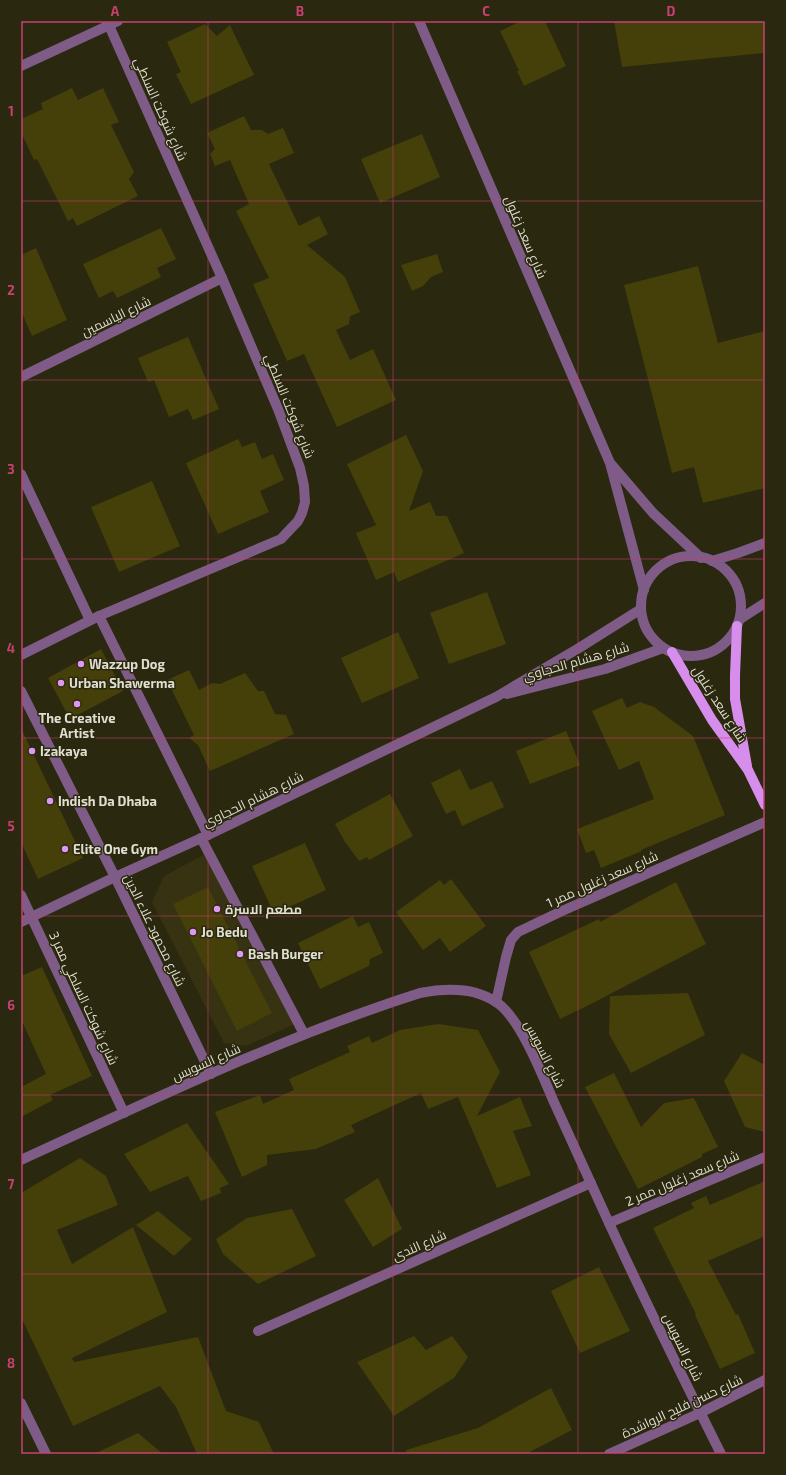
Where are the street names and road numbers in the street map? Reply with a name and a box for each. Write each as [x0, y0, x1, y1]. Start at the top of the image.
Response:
street label: شارع شوكت السلطي [128, 55, 191, 164]
street label: شارع سعد زغلول [500, 193, 551, 281]
street label: شارع الياسمين [79, 292, 154, 341]
street label: شارع شوكت السلطي [259, 351, 318, 462]
street label: شارع هشام الحجاوي [521, 638, 632, 687]
street label: شارع سعد زغلول [688, 663, 751, 746]
street label: شارع هشام الحجاوي [200, 768, 307, 833]
street label: شارع سعد زغلول ممر 1 [544, 847, 661, 912]
street label: شارع محمود علاء الدين [120, 871, 189, 989]
street label: شارع شوكت السلطي ممر 3 [43, 929, 122, 1069]
street label: شارع السويس [520, 1018, 569, 1091]
street label: شارع السويس [169, 1040, 243, 1085]
street label: شارع سعد زغلول ممر 2 [623, 1147, 742, 1210]
street label: شارع الندى [389, 1226, 449, 1265]
street label: شارع السويس [659, 1310, 706, 1384]
street label: شارع حسن فليح الرواشدة [619, 1371, 746, 1442]

